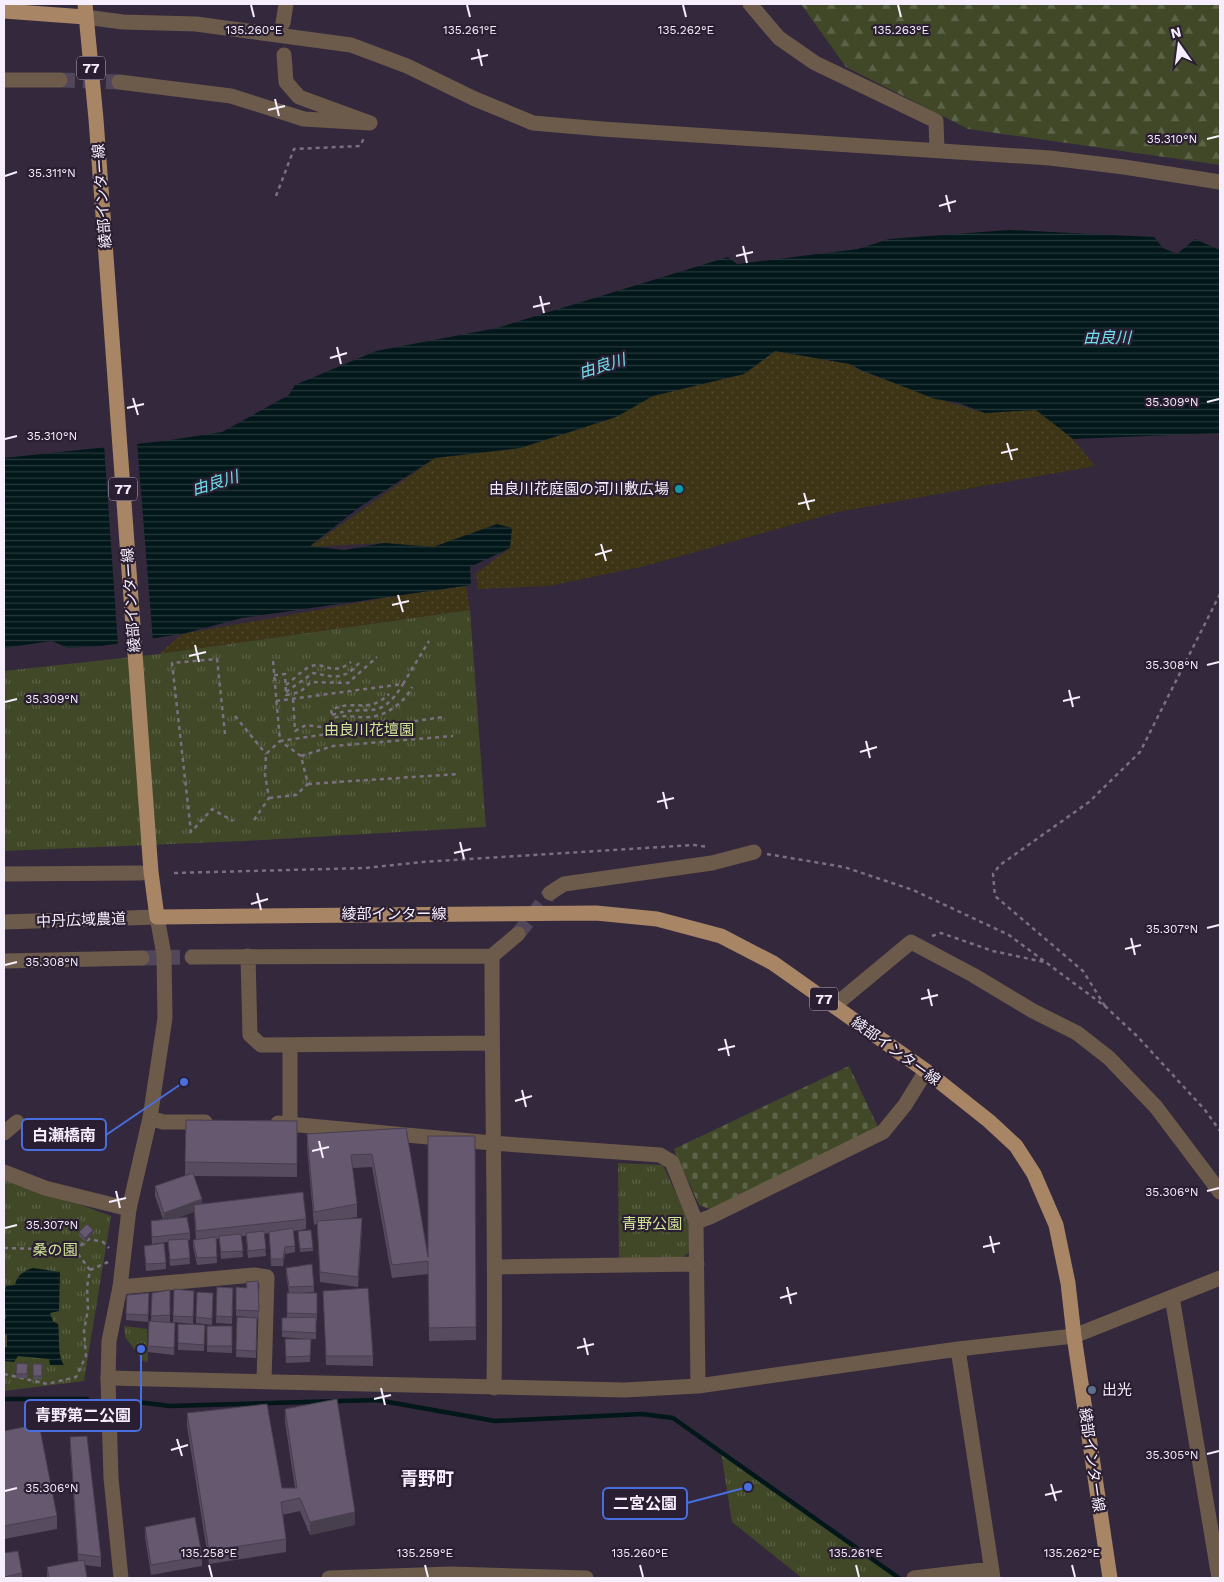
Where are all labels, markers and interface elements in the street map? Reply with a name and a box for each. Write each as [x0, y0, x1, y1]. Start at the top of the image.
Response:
north arrow [1154, 20, 1204, 70]
text: 135.260°E [226, 23, 283, 37]
text: 135.261°E [443, 23, 497, 37]
text: 135.262°E [658, 23, 714, 37]
text: 135.263°E [873, 23, 929, 37]
text: N [1169, 23, 1183, 41]
road number: 77 [77, 56, 105, 80]
text: 35.310°N [1147, 132, 1197, 146]
street label: 綾部インター線 [89, 143, 115, 249]
text: 35.311°N [28, 166, 76, 180]
water label: 由良川 [1083, 328, 1133, 347]
water label: 由良川 [576, 349, 630, 382]
text: 35.309°N [1145, 395, 1199, 409]
text: 35.310°N [27, 429, 77, 443]
water label: 由良川 [189, 466, 243, 499]
road number: 77 [109, 478, 137, 500]
place label: 由良川花庭園の河川敷広場 [489, 480, 669, 498]
marker: 由良川花庭園の河川敷広場 [673, 483, 685, 495]
street label: 綾部インター線 [118, 547, 144, 653]
text: 35.308°N [1145, 658, 1199, 672]
text: 35.309°N [25, 692, 79, 706]
park label: 由良川花壇園 [324, 721, 414, 739]
street label: 綾部インター線 [341, 905, 447, 923]
street label: 中丹広域農道 [36, 909, 126, 931]
text: 35.307°N [1146, 922, 1198, 936]
text: 35.308°N [25, 955, 79, 969]
road number: 77 [810, 988, 838, 1011]
street label: 綾部インター線 [848, 1013, 944, 1089]
callout: 白瀬橋南 [22, 1119, 106, 1150]
text: 白瀬橋南 [32, 1126, 96, 1145]
text: 35.306°N [1145, 1185, 1199, 1199]
park label: 青野公園 [622, 1215, 682, 1233]
text: 35.307°N [26, 1218, 78, 1232]
park label: 桑の園 [32, 1241, 78, 1259]
place label: 出光 [1102, 1381, 1132, 1399]
marker: 出光 [1086, 1384, 1098, 1396]
callout: 青野第二公園 [25, 1400, 141, 1431]
text: 青野第二公園 [35, 1406, 131, 1425]
street label: 綾部インター線 [1076, 1407, 1108, 1513]
text: 35.305°N [1146, 1448, 1198, 1462]
district label: 青野町 [400, 1468, 454, 1489]
text: 35.306°N [25, 1481, 79, 1495]
callout: 二宮公園 [603, 1488, 687, 1519]
text: 二宮公園 [613, 1494, 677, 1513]
text: 135.258°E [181, 1546, 238, 1560]
text: 135.259°E [397, 1546, 454, 1560]
text: 135.260°E [612, 1546, 669, 1560]
text: 135.261°E [829, 1546, 883, 1560]
text: 135.262°E [1044, 1546, 1100, 1560]

